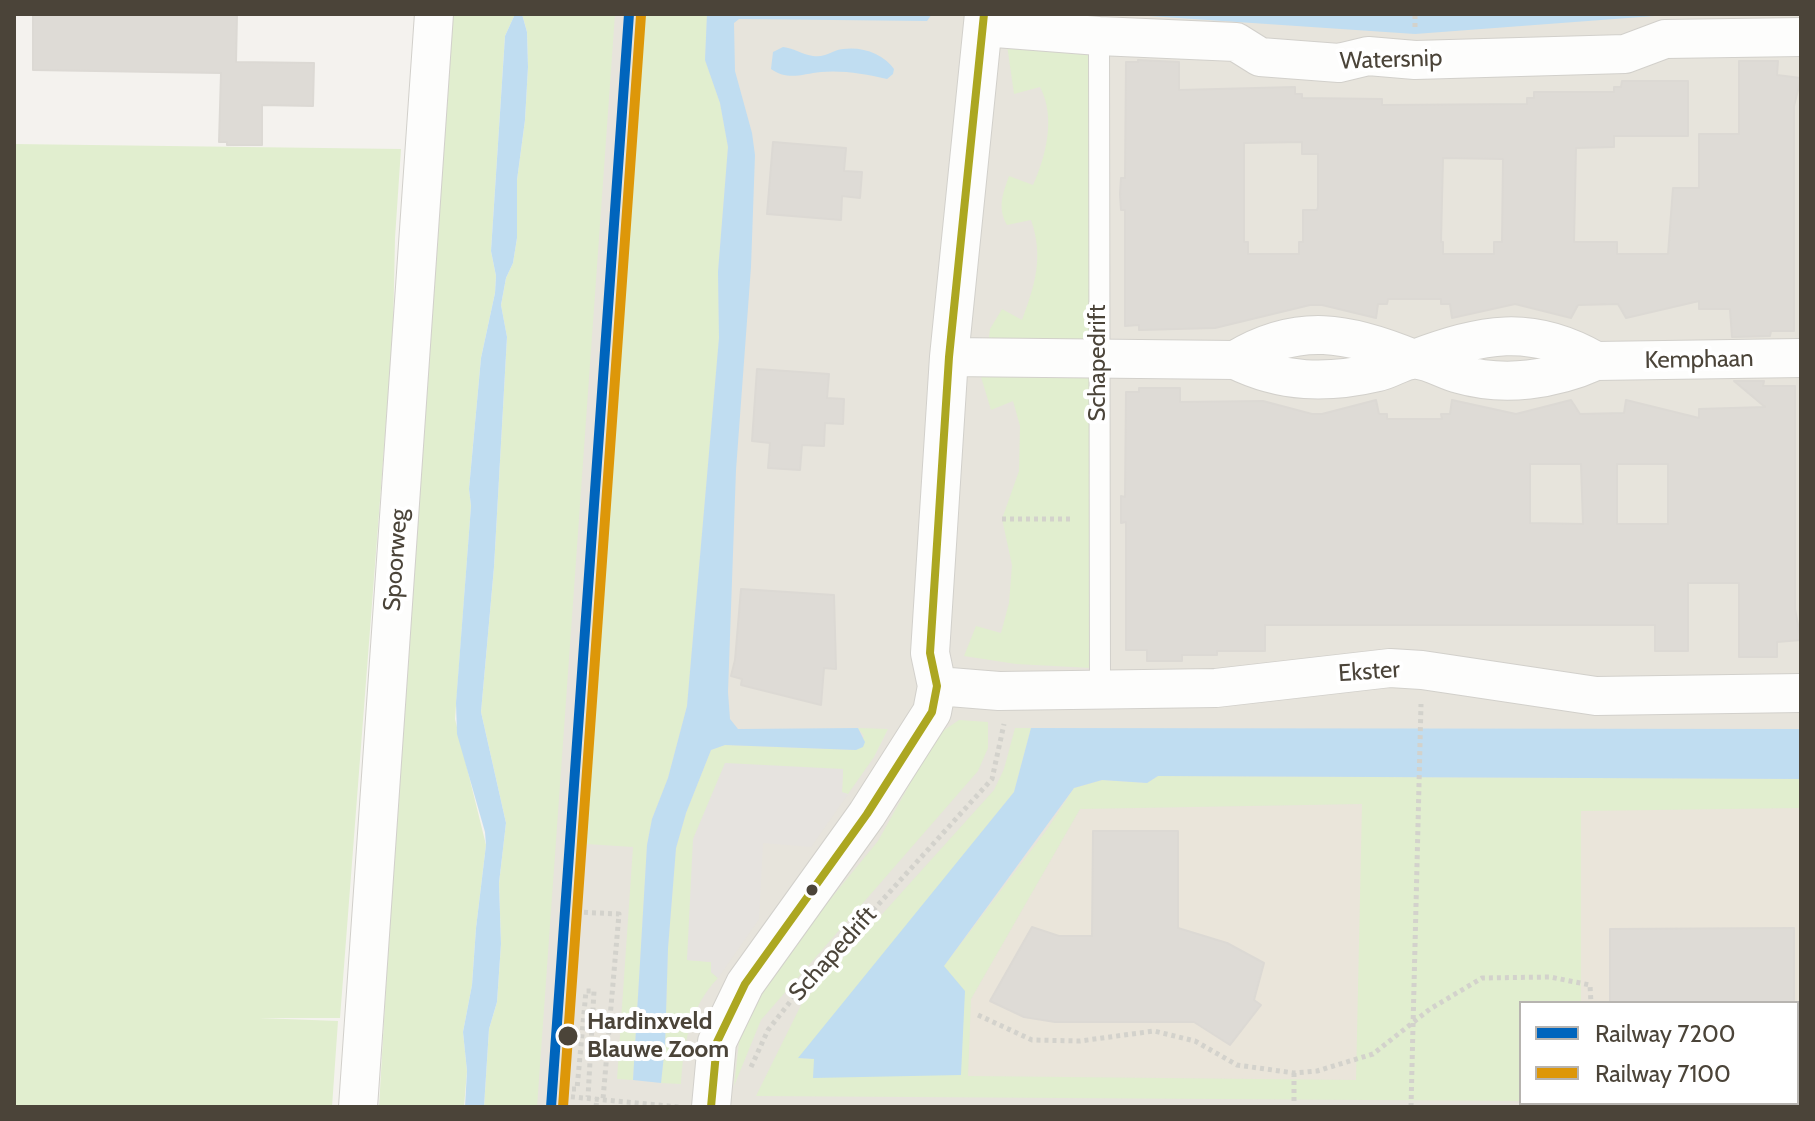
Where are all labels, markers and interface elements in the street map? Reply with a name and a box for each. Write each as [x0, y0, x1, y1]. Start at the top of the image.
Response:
street label: Watersnip [1339, 44, 1443, 76]
street label: Schapedrift [1084, 304, 1112, 422]
street label: Kemphaan [1644, 345, 1754, 375]
street label: Spoorweg [378, 508, 414, 612]
street label: Ekster [1337, 655, 1401, 689]
unlabelled marker [804, 882, 820, 898]
street label: Schapedrift [783, 901, 883, 1007]
legend [1519, 1001, 1799, 1105]
place label: Hardinxveld Blauwe Zoom [587, 1008, 729, 1064]
text: Railway 7200 [1595, 1019, 1736, 1048]
marker: Hardinxveld Blauwe Zoom [556, 1024, 580, 1048]
text: Railway 7100 [1595, 1059, 1731, 1088]

